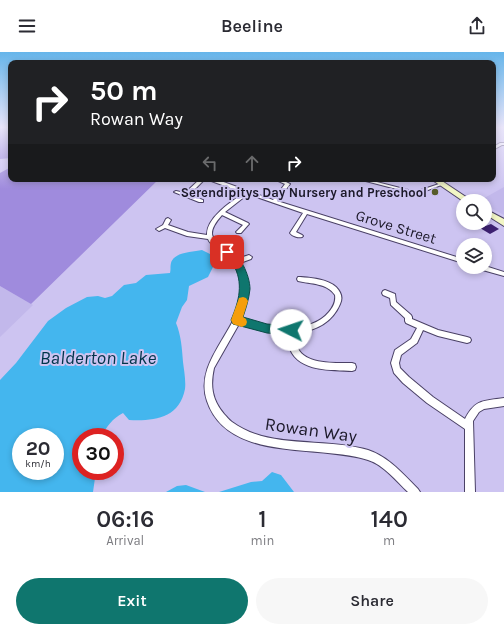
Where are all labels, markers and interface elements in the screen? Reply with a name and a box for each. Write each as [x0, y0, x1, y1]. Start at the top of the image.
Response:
icon: menu [16, 15, 38, 37]
text: Beeline [221, 15, 283, 37]
icon: share [466, 15, 488, 37]
text: 50 m [90, 74, 158, 107]
icon: right [24, 76, 76, 128]
text: Rowan Way [90, 108, 183, 130]
icon: left [199, 152, 221, 174]
icon: ahead [241, 152, 263, 174]
icon: right [283, 152, 305, 174]
place label: Serendipitys Day Nursery and Preschool [181, 185, 427, 200]
marker: Serendipitys Day Nursery and Preschool [430, 187, 440, 197]
map controls [456, 194, 492, 274]
button: search [456, 194, 492, 230]
street label: Grove Street [354, 206, 439, 248]
pin [210, 235, 244, 269]
button: layers [456, 238, 492, 274]
icon: arrive [216, 241, 238, 263]
position arrow [270, 309, 312, 351]
water label: Balderton Lake [40, 347, 157, 369]
street label: Rowan Way [264, 413, 359, 447]
speed limit sign: 30 [72, 428, 124, 480]
text: 20 [26, 437, 50, 460]
text: km/h [25, 458, 51, 470]
text: 06:16 [96, 505, 154, 533]
text: 1 [258, 505, 267, 533]
text: 140 [370, 505, 408, 533]
text: Arrival [106, 533, 144, 548]
text: min [250, 533, 274, 548]
text: m [383, 533, 395, 548]
button: Exit [16, 578, 248, 624]
button: Share [256, 578, 488, 624]

